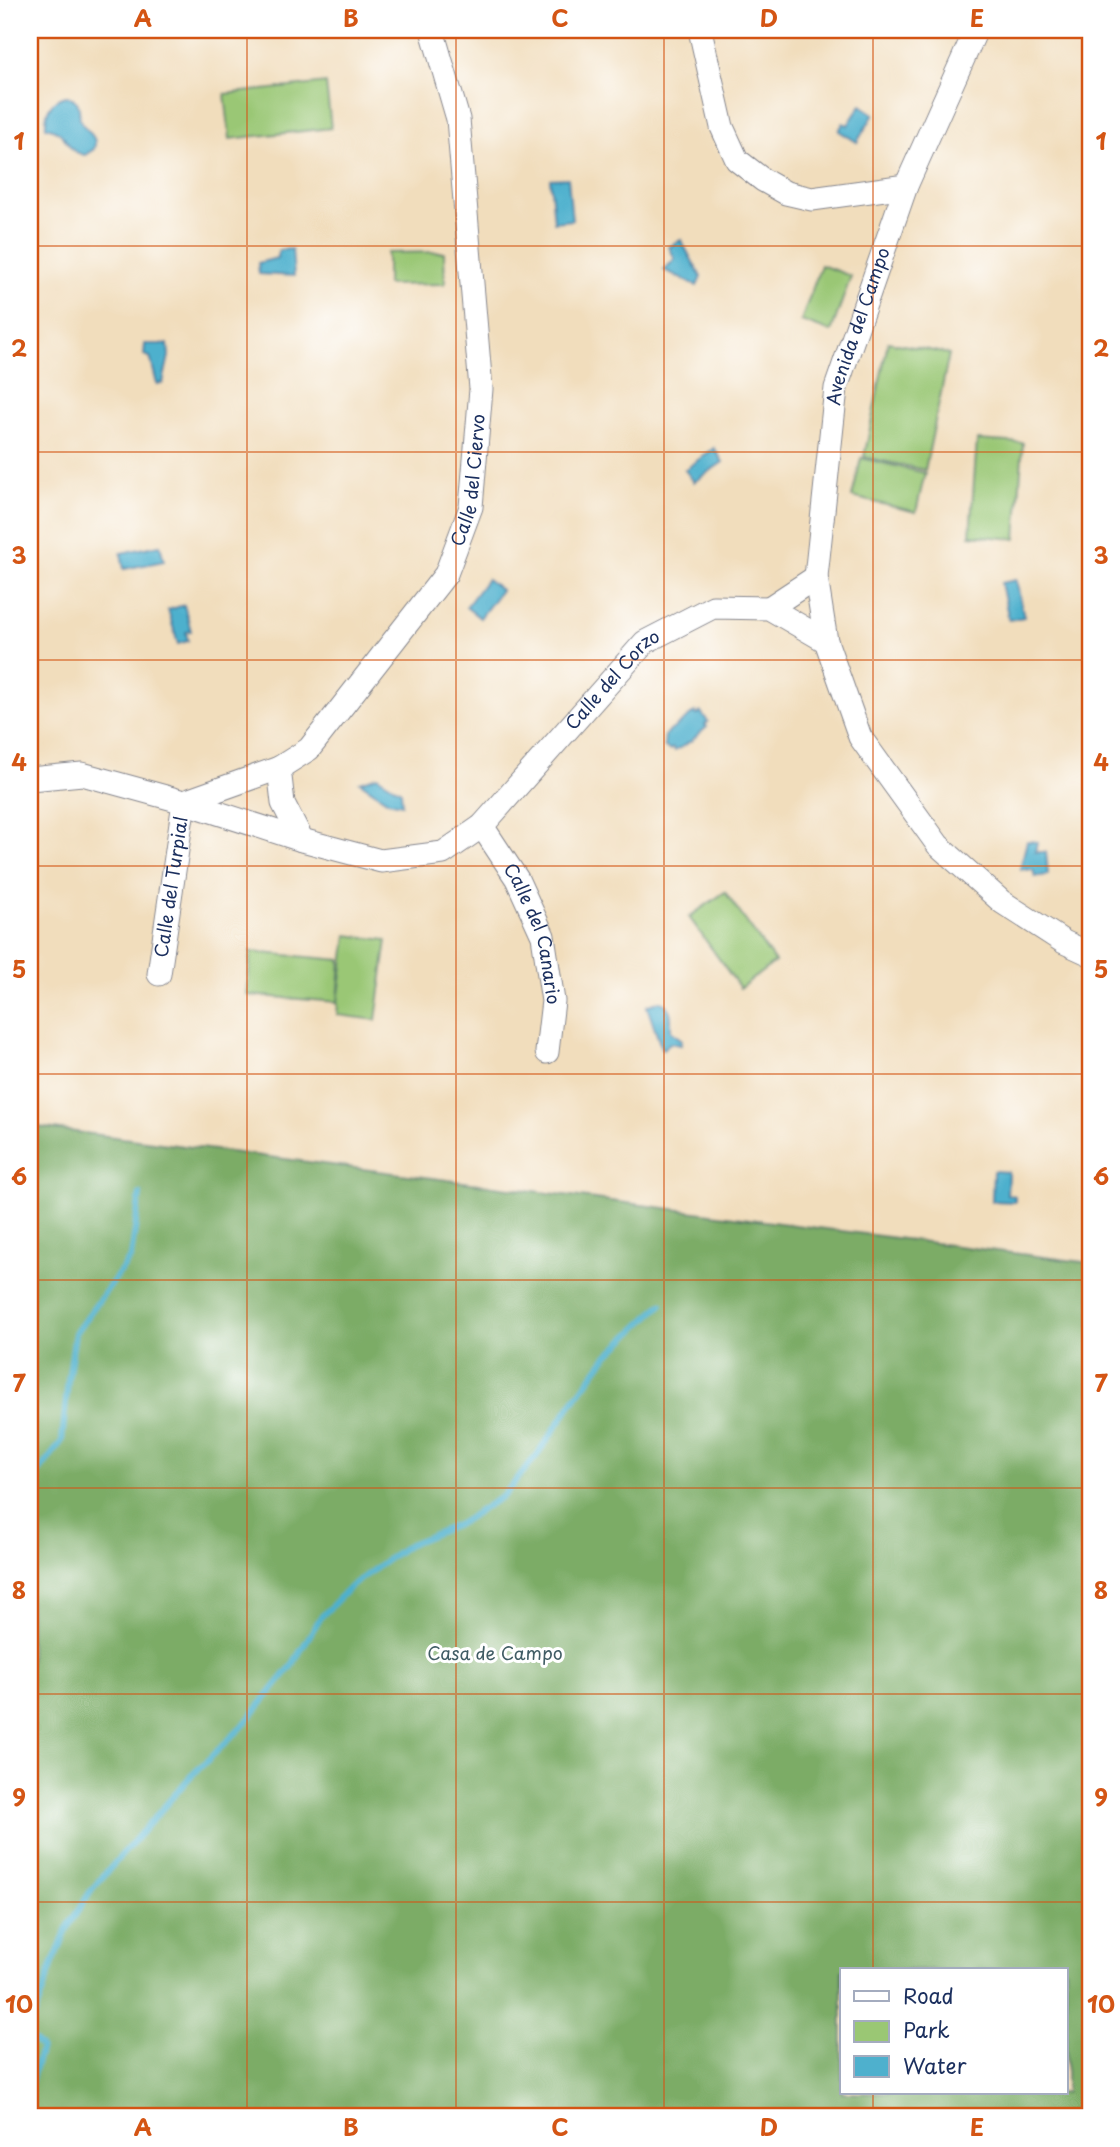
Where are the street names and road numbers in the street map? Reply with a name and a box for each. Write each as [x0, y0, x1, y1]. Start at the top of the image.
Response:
street label: Avenida del Campo [819, 244, 896, 407]
street label: Calle del Ciervo [443, 413, 491, 550]
street label: Calle del Corzo [558, 622, 664, 735]
street label: Calle del Turpial [147, 814, 194, 959]
street label: Calle del Canario [498, 857, 568, 1006]

